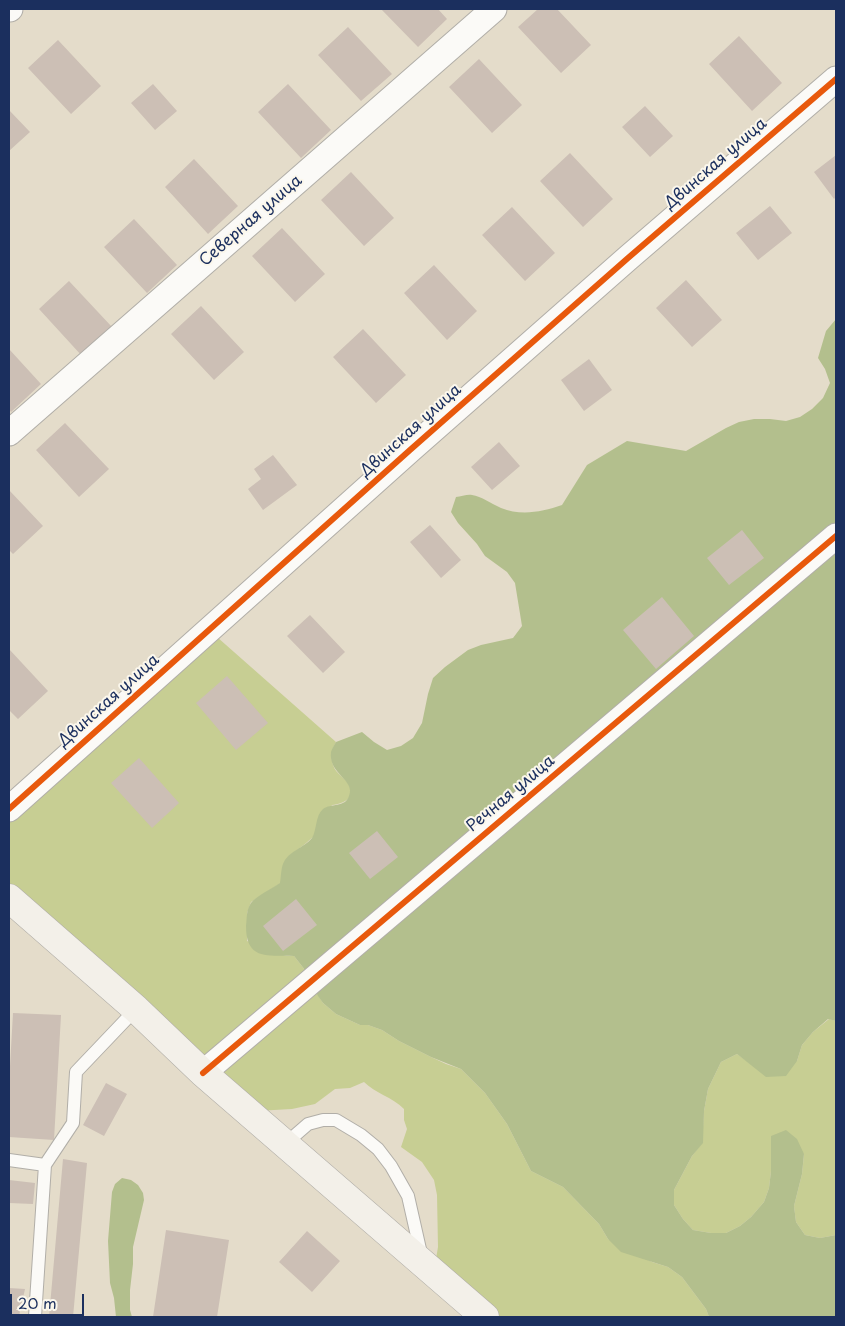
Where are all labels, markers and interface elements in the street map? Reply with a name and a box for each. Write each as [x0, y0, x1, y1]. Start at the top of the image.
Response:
street label: Двинская улица [661, 114, 771, 214]
street label: Северная улица [196, 171, 306, 271]
street label: Двинская улица [357, 381, 465, 481]
street label: Двинская улица [55, 651, 163, 751]
street label: Речная улица [463, 752, 559, 836]
scale bar [12, 1284, 86, 1316]
text: 20 m [18, 1291, 57, 1314]

